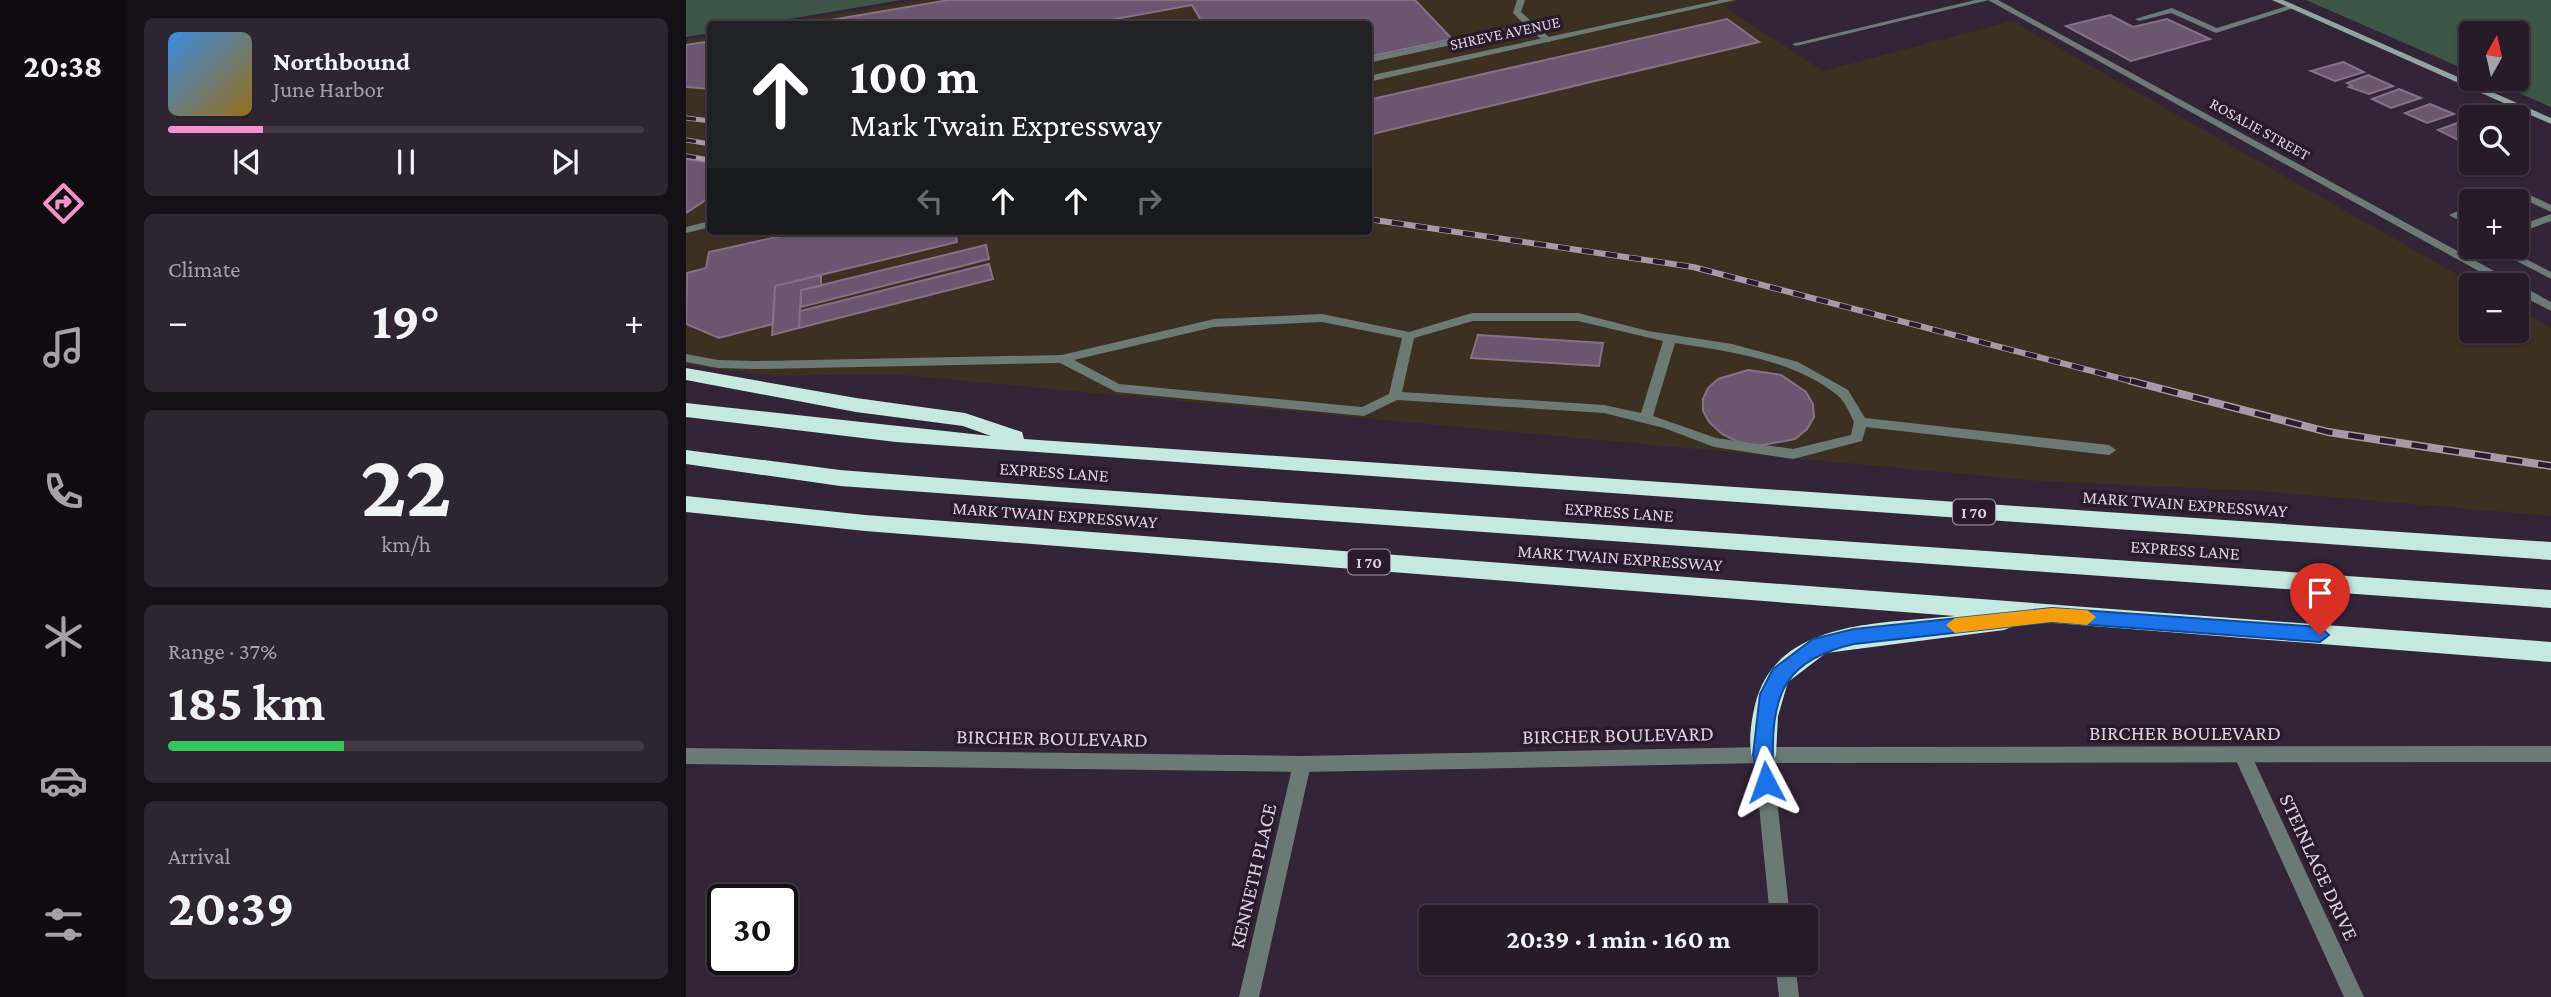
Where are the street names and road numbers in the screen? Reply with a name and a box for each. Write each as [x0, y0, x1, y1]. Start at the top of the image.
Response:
street label: SHREVE AVENUE [1448, 13, 1562, 53]
street label: ROSALIE STREET [2207, 95, 2313, 164]
street label: EXPRESS LANE [999, 458, 1110, 486]
street label: MARK TWAIN EXPRESSWAY [2082, 487, 2289, 521]
street label: MARK TWAIN EXPRESSWAY [952, 498, 1159, 532]
street label: EXPRESS LANE [1564, 498, 1675, 526]
road number: I 70 [1953, 499, 1995, 524]
street label: EXPRESS LANE [2130, 536, 2241, 564]
street label: MARK TWAIN EXPRESSWAY [1517, 541, 1724, 575]
road number: I 70 [1348, 550, 1390, 575]
street label: BIRCHER BOULEVARD [1522, 721, 1714, 749]
street label: BIRCHER BOULEVARD [2089, 721, 2281, 745]
street label: BIRCHER BOULEVARD [956, 724, 1148, 752]
street label: STEINLAGE DRIVE [2275, 790, 2363, 944]
street label: KENNETH PLACE [1225, 801, 1281, 951]

